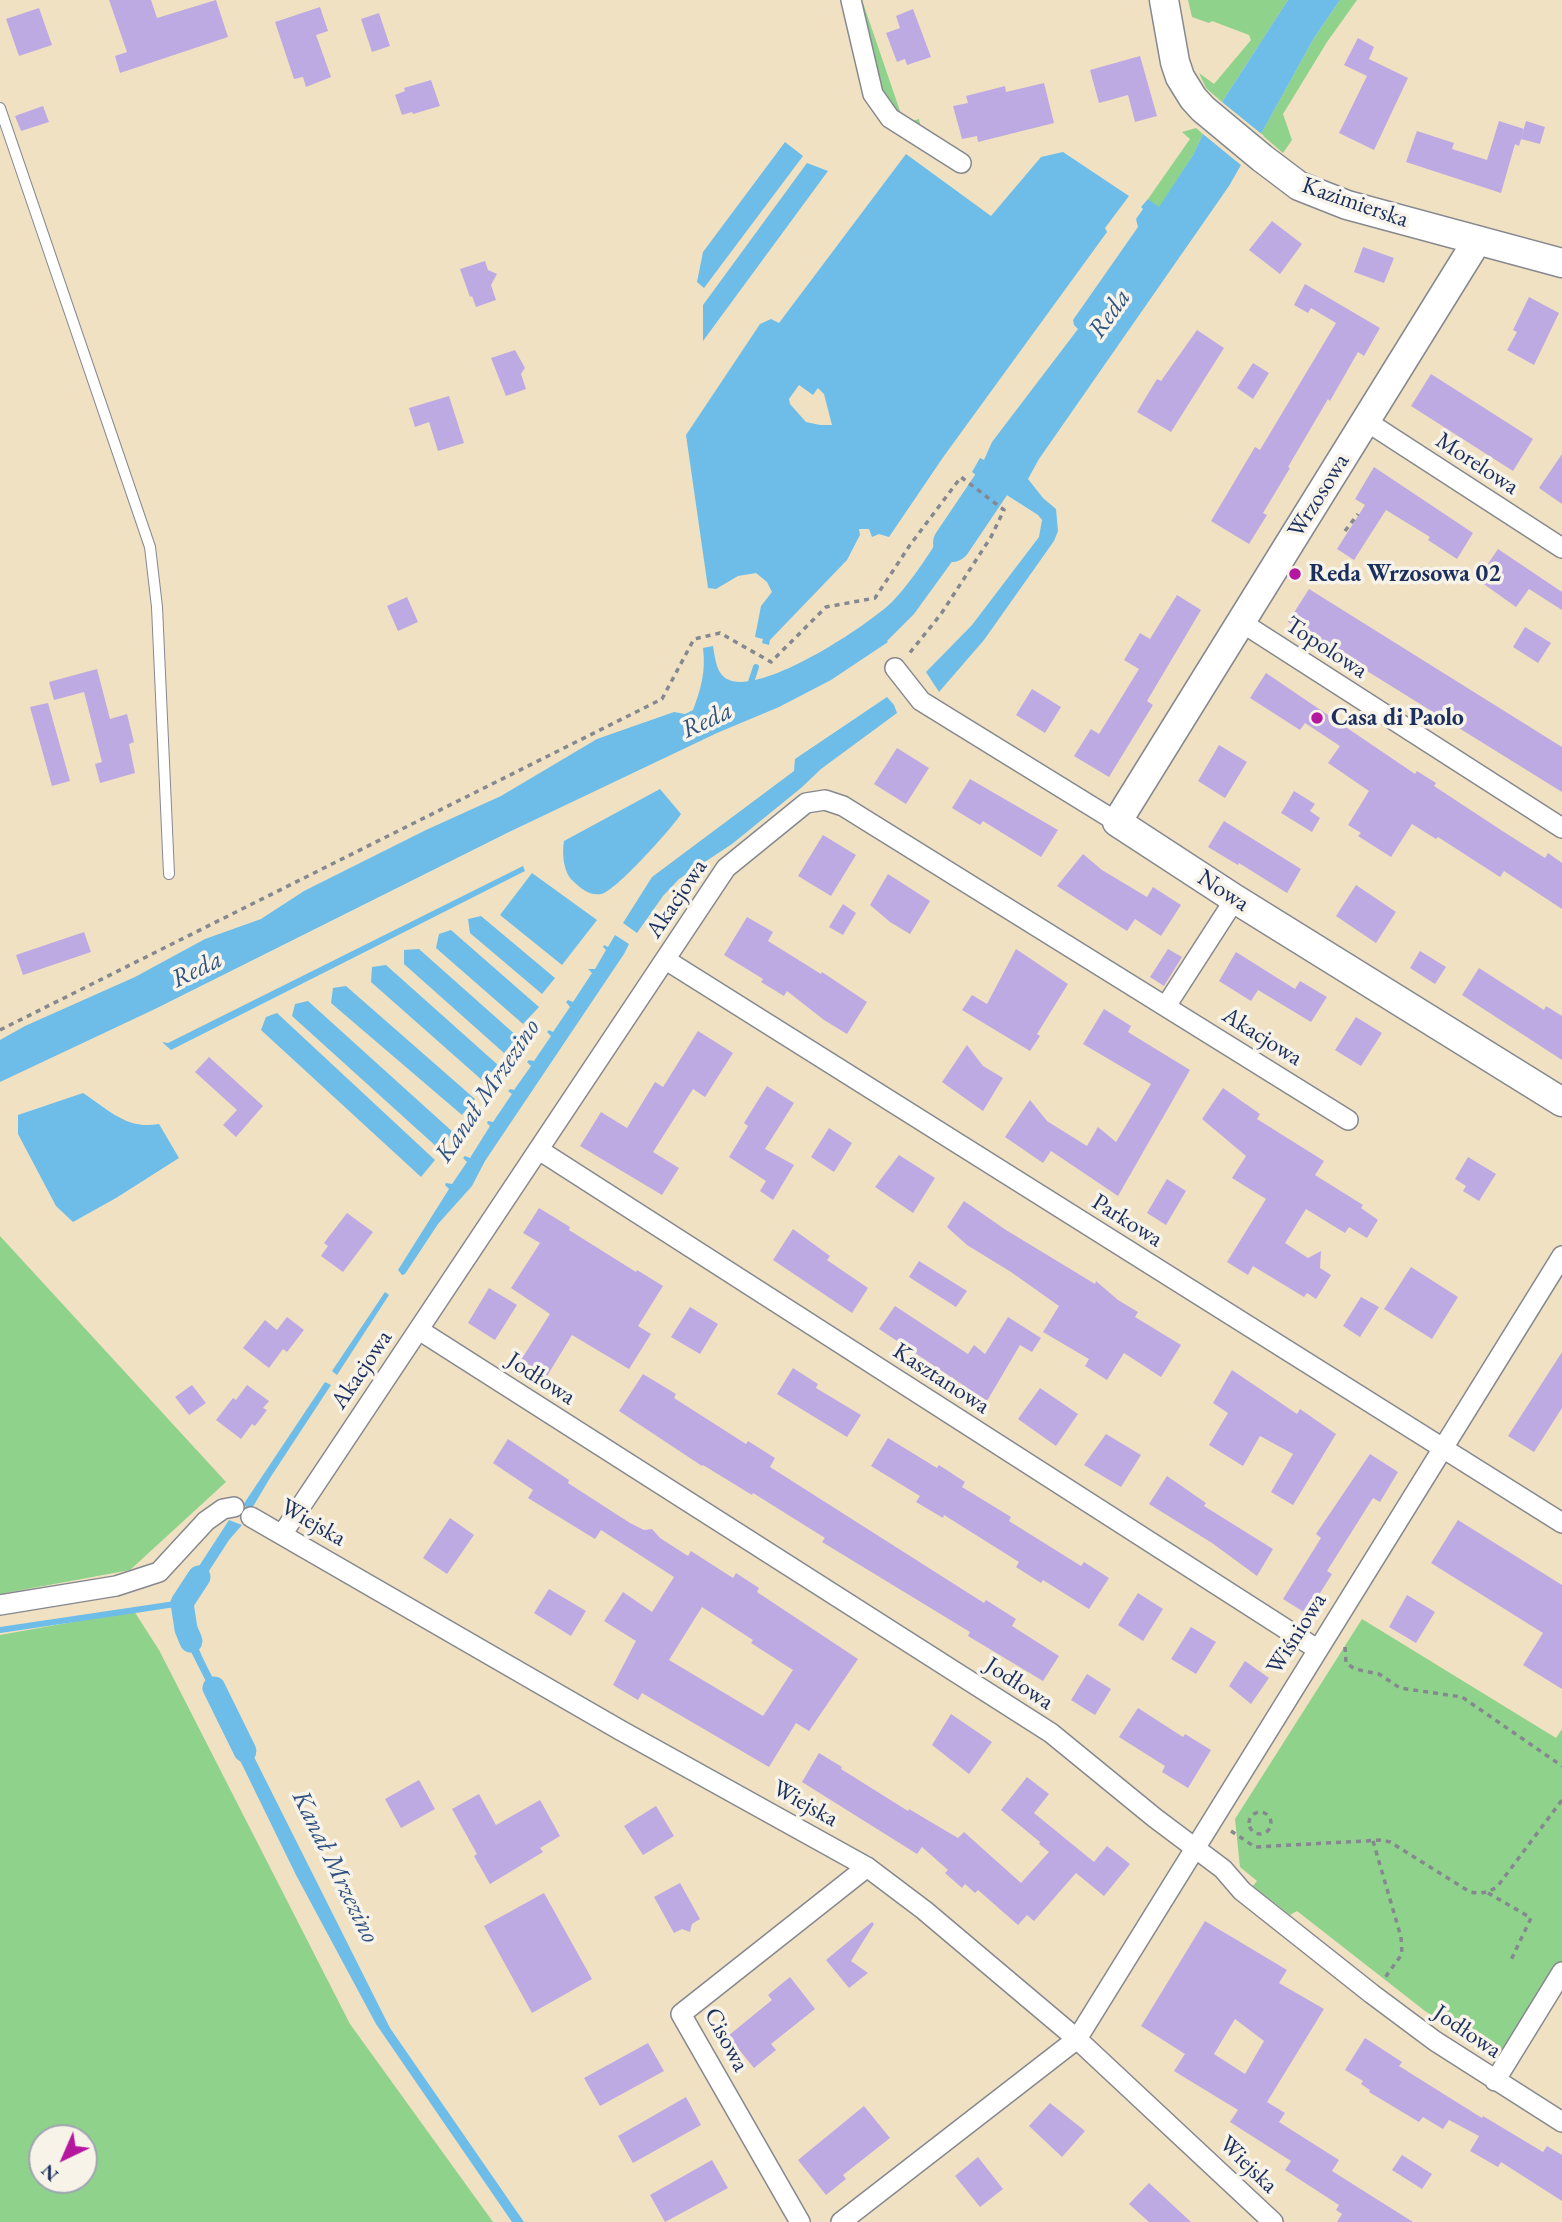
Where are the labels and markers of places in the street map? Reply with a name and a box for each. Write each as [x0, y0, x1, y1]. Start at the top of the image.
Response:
place label: Reda Wrzosowa 02 [1309, 560, 1501, 588]
marker: Reda Wrzosowa 02 [1287, 566, 1303, 582]
place label: Casa di Paolo [1331, 704, 1464, 732]
marker: Casa di Paolo [1309, 710, 1325, 726]

